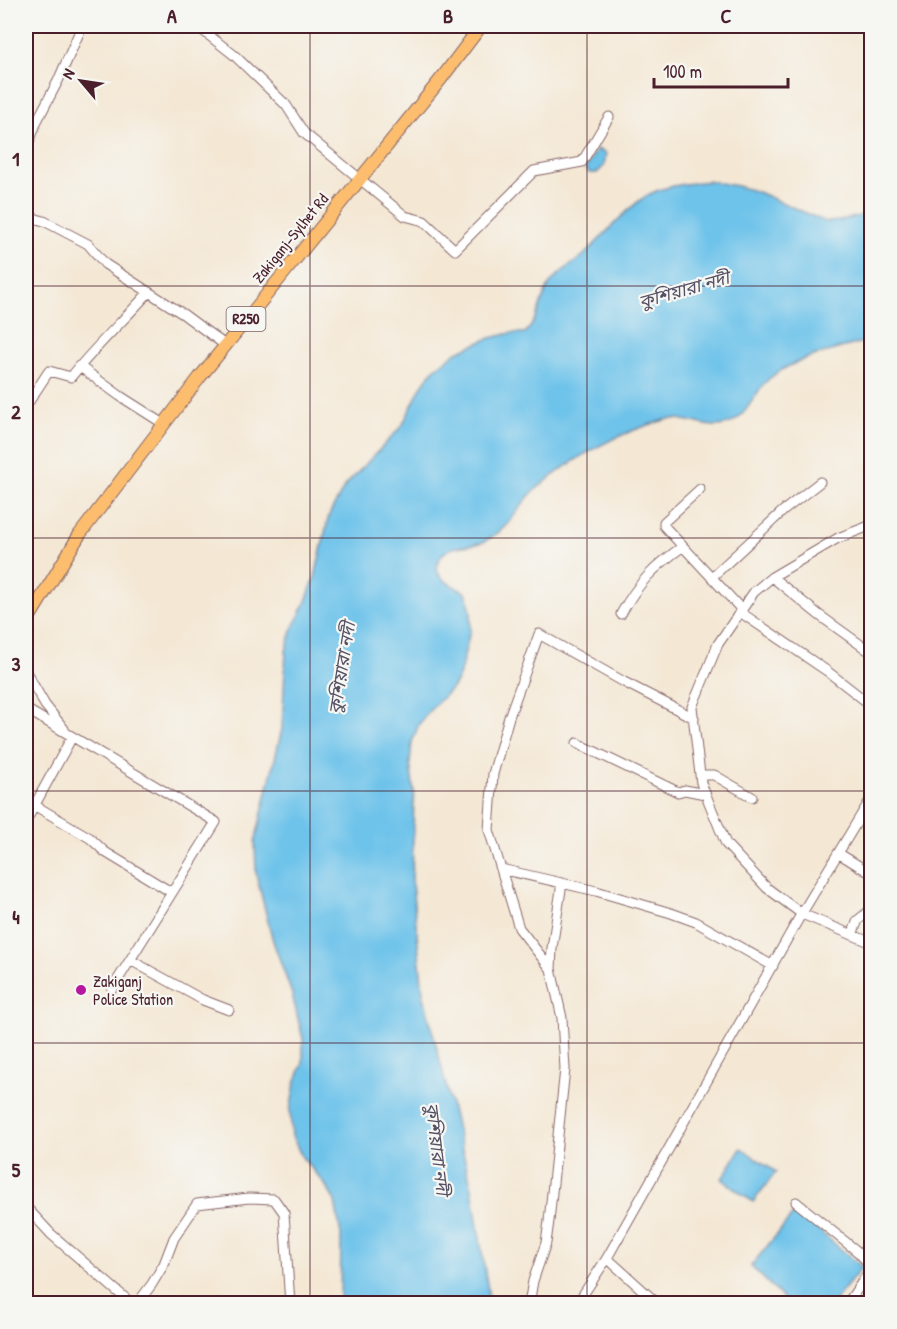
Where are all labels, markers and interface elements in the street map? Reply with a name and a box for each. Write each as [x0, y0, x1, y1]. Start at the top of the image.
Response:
text: A [167, 2, 177, 29]
text: B [443, 2, 453, 29]
text: C [721, 2, 732, 29]
north arrow [51, 51, 111, 111]
scale bar [654, 51, 788, 89]
text: 100 m [663, 59, 702, 84]
text: N [56, 64, 80, 83]
text: 1 [12, 145, 20, 172]
street label: Zakiganj-Sylhet Rd [247, 188, 333, 288]
water label: কুশিয়ারা নদী [636, 264, 735, 314]
road number: R250 [226, 307, 266, 331]
text: 2 [11, 398, 21, 425]
water label: কুশিয়ারা নদী [322, 617, 362, 716]
text: 3 [12, 650, 21, 677]
text: 4 [12, 903, 20, 930]
place label: Zakiganj Police Station [93, 970, 173, 1010]
marker: Zakiganj Police Station [74, 983, 88, 997]
water label: কুশিয়ারা নদী [419, 1101, 456, 1200]
text: 5 [12, 1156, 21, 1183]

